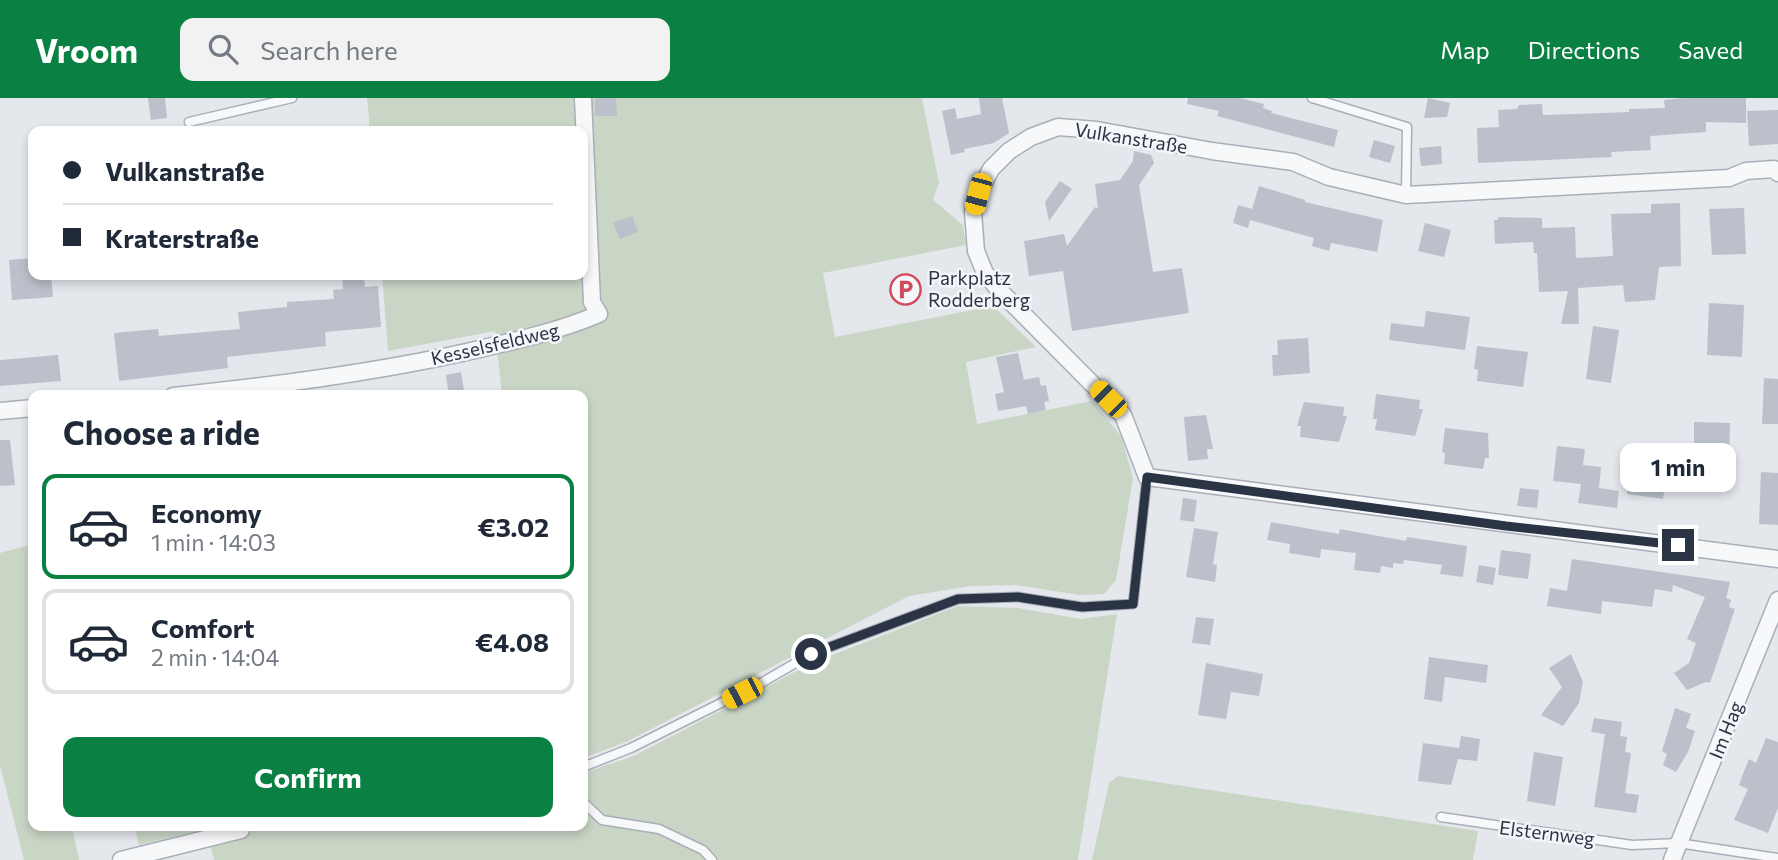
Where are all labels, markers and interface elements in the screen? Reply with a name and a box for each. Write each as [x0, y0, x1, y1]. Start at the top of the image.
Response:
search box [180, 18, 670, 81]
text: Vroom [35, 29, 138, 70]
icon: search [204, 30, 242, 68]
text: Search here [260, 34, 398, 65]
text: Map [1440, 35, 1490, 64]
text: Directions [1528, 35, 1640, 64]
text: Saved [1678, 35, 1743, 64]
street label: Vulkanstraße [1073, 117, 1189, 158]
text: Vulkanstraße [105, 155, 264, 186]
car [963, 171, 994, 217]
text: Kraterstraße [105, 222, 259, 253]
place label: Parkplatz Rodderberg [928, 266, 1030, 311]
parking icon: Parkplatz Rodderberg [888, 272, 922, 306]
street label: Kesselsfeldweg [429, 318, 561, 369]
car [1086, 377, 1131, 421]
text: Choose a ride [63, 412, 260, 452]
callout: 1 min [1620, 444, 1736, 492]
text: 1 min [1651, 453, 1705, 481]
icon: car [67, 495, 130, 558]
text: Economy [151, 497, 262, 528]
text: €3.02 [477, 511, 549, 542]
text: 1 min · 14:03 [151, 528, 276, 556]
route end [1662, 529, 1694, 561]
icon: car [67, 610, 130, 673]
text: Comfort [151, 612, 254, 643]
text: €4.08 [475, 626, 549, 657]
route start [795, 638, 827, 670]
text: 2 min · 14:04 [151, 643, 279, 671]
car [719, 674, 766, 712]
street label: Im Hag [1704, 698, 1747, 762]
button: Confirm [63, 737, 553, 817]
street label: Elsternweg [1498, 815, 1596, 850]

